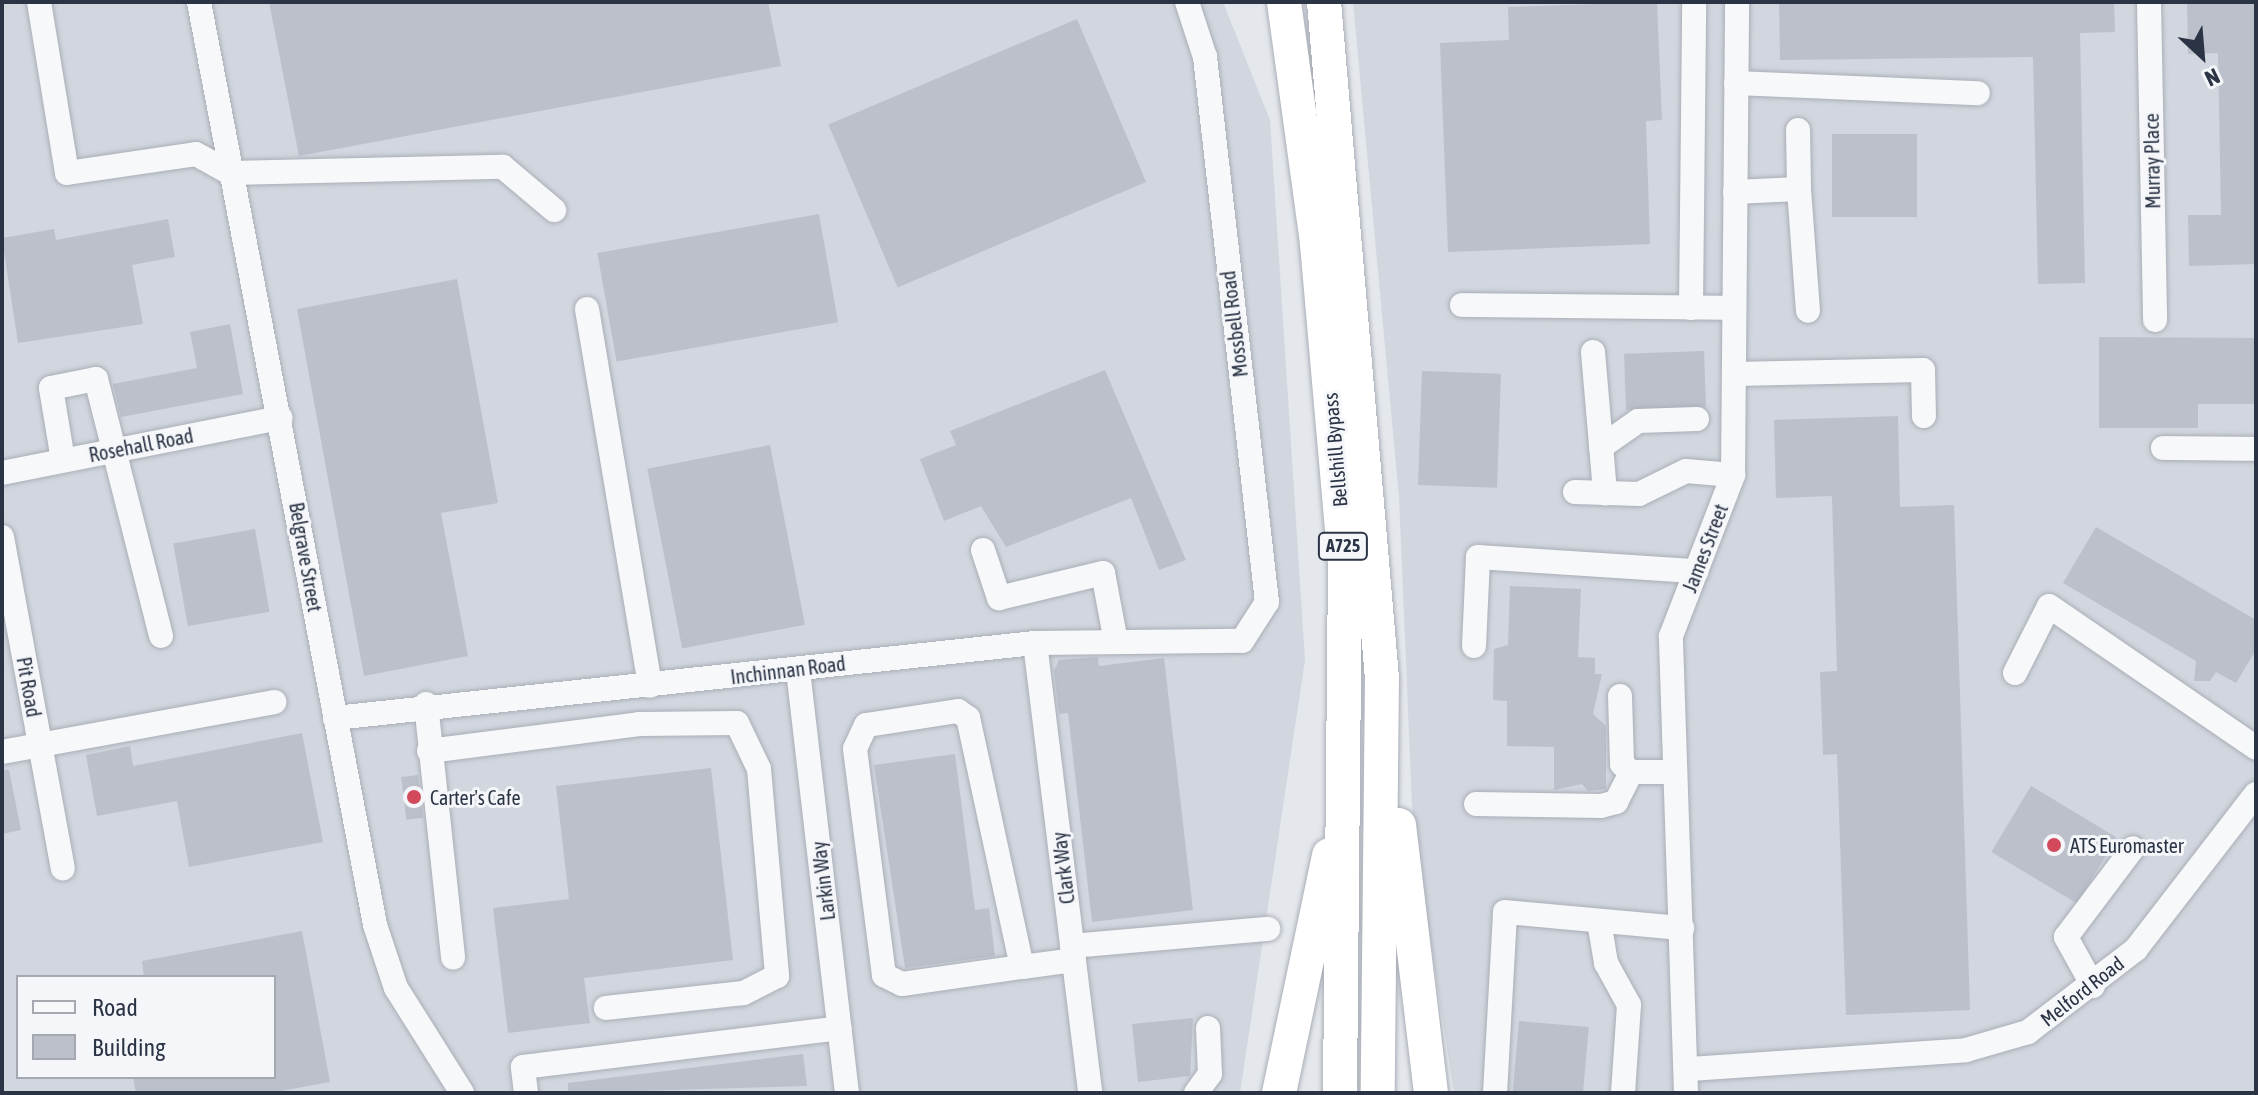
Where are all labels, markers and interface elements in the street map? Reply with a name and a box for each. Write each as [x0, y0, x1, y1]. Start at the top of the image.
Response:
north arrow [2162, 16, 2242, 96]
text: N [2201, 63, 2224, 92]
street label: Murray Place [2139, 113, 2165, 209]
street label: Mossbell Road [1216, 269, 1252, 379]
street label: Bellshill Bypass [1318, 392, 1352, 508]
street label: Rosehall Road [87, 423, 195, 467]
street label: Belgrave Street [285, 500, 327, 614]
street label: James Street [1677, 500, 1733, 596]
road number: A725 [1317, 532, 1369, 560]
street label: Inchinnan Road [729, 651, 847, 689]
street label: Pit Road [12, 655, 46, 719]
place label: Carter's Cafe [430, 785, 521, 809]
marker: Carter's Cafe [405, 788, 423, 806]
street label: Clark Way [1047, 831, 1079, 905]
place label: ATS Euromaster [2070, 833, 2184, 857]
marker: ATS Euromaster [2045, 836, 2063, 854]
street label: Larkin Way [806, 840, 840, 922]
street label: Melford Road [2036, 951, 2128, 1031]
legend [16, 975, 276, 1079]
text: Road [92, 994, 138, 1021]
text: Building [92, 1034, 165, 1061]

